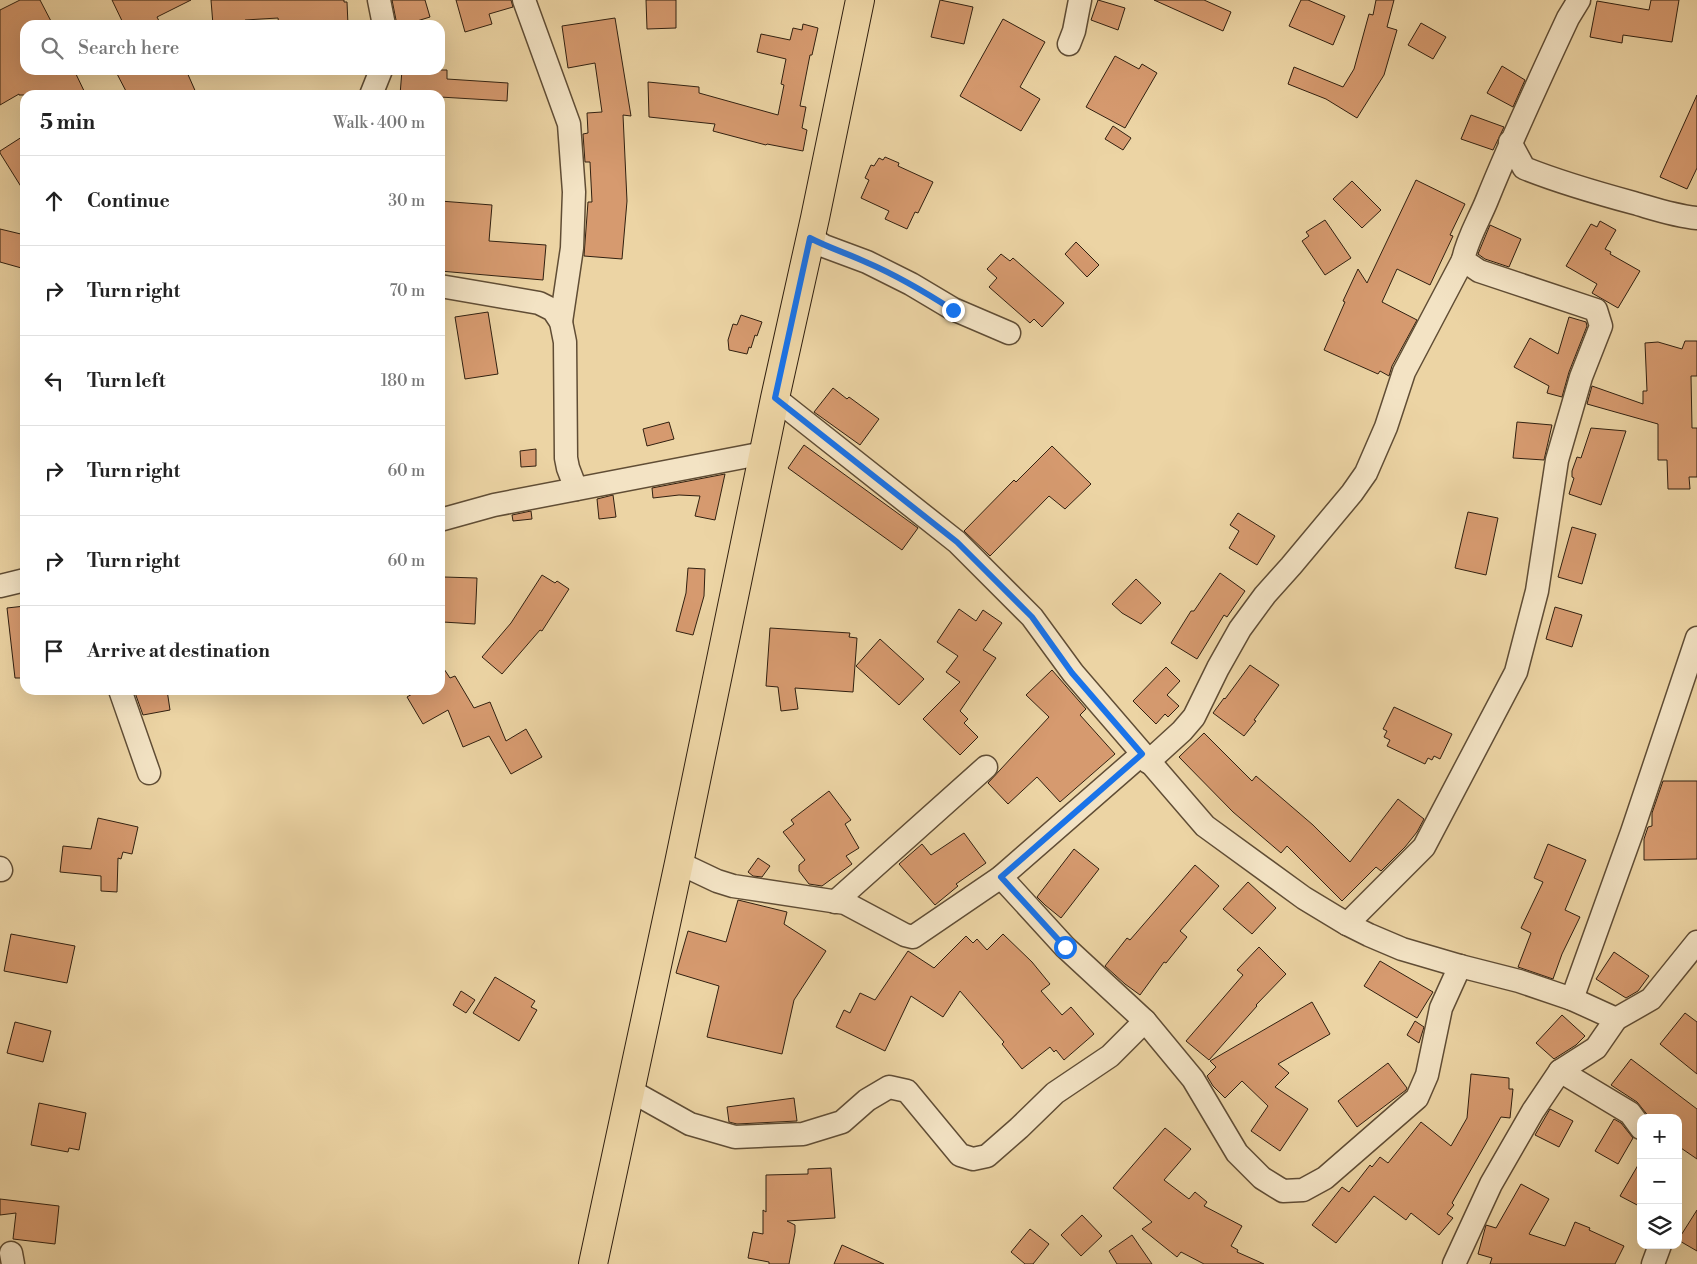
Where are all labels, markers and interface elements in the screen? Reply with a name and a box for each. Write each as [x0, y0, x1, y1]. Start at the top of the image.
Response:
search box [20, 20, 445, 75]
icon: search [38, 34, 66, 62]
text: Search here [78, 36, 179, 60]
text: 5 min [40, 110, 95, 136]
text: Walk · 400 m [333, 113, 425, 133]
icon: ahead [40, 187, 68, 215]
text: Continue [87, 189, 170, 213]
text: 30 m [388, 191, 425, 211]
icon: right [40, 277, 68, 305]
text: Turn right [87, 279, 180, 303]
text: 70 m [389, 281, 425, 301]
route end [942, 299, 965, 322]
icon: left [40, 367, 68, 395]
text: Turn left [87, 369, 166, 393]
text: 180 m [381, 371, 425, 391]
icon: right [40, 457, 68, 485]
text: Turn right [87, 459, 180, 483]
text: 60 m [387, 461, 425, 481]
icon: right [40, 547, 68, 575]
text: Turn right [87, 549, 180, 573]
text: 60 m [387, 551, 425, 571]
icon: arrive [40, 637, 68, 665]
text: Arrive at destination [87, 639, 270, 663]
route start [1054, 936, 1077, 959]
map controls [1637, 1114, 1682, 1249]
button: + [1637, 1114, 1682, 1159]
button: − [1637, 1159, 1682, 1204]
button: layers [1637, 1204, 1682, 1249]

